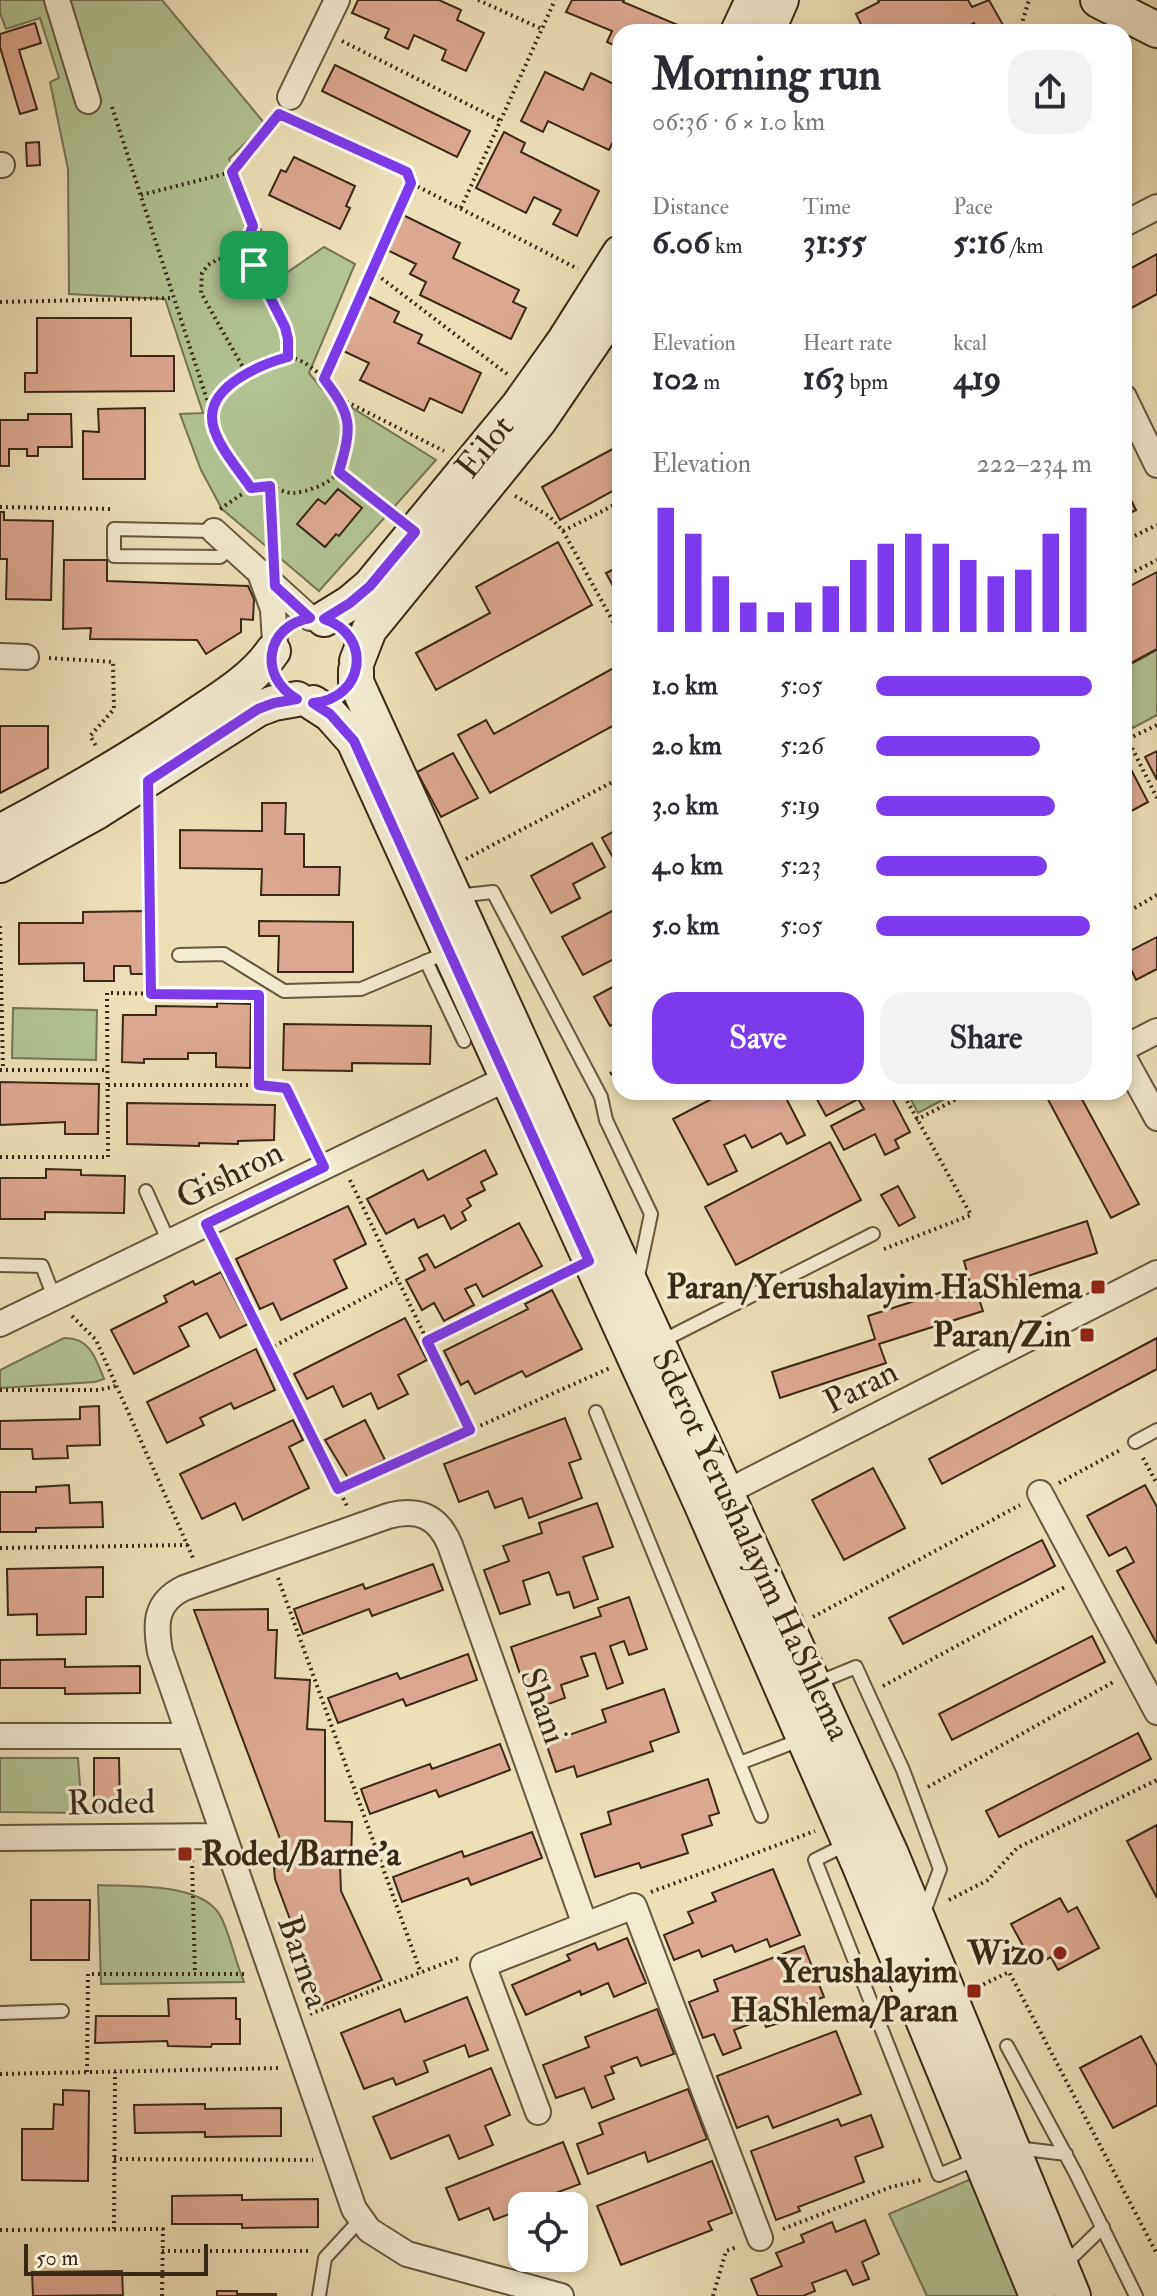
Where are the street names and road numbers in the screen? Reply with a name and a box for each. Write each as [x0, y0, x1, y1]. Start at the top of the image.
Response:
street label: Eilot [446, 406, 524, 488]
street label: Gishron [170, 1131, 290, 1219]
street label: Sderot Yerushalayim HaShlema [641, 1343, 861, 1748]
street label: Paran [817, 1350, 905, 1424]
street label: Shani [510, 1662, 576, 1750]
street label: Roded [67, 1781, 156, 1825]
street label: Barnea [267, 1910, 339, 2015]

